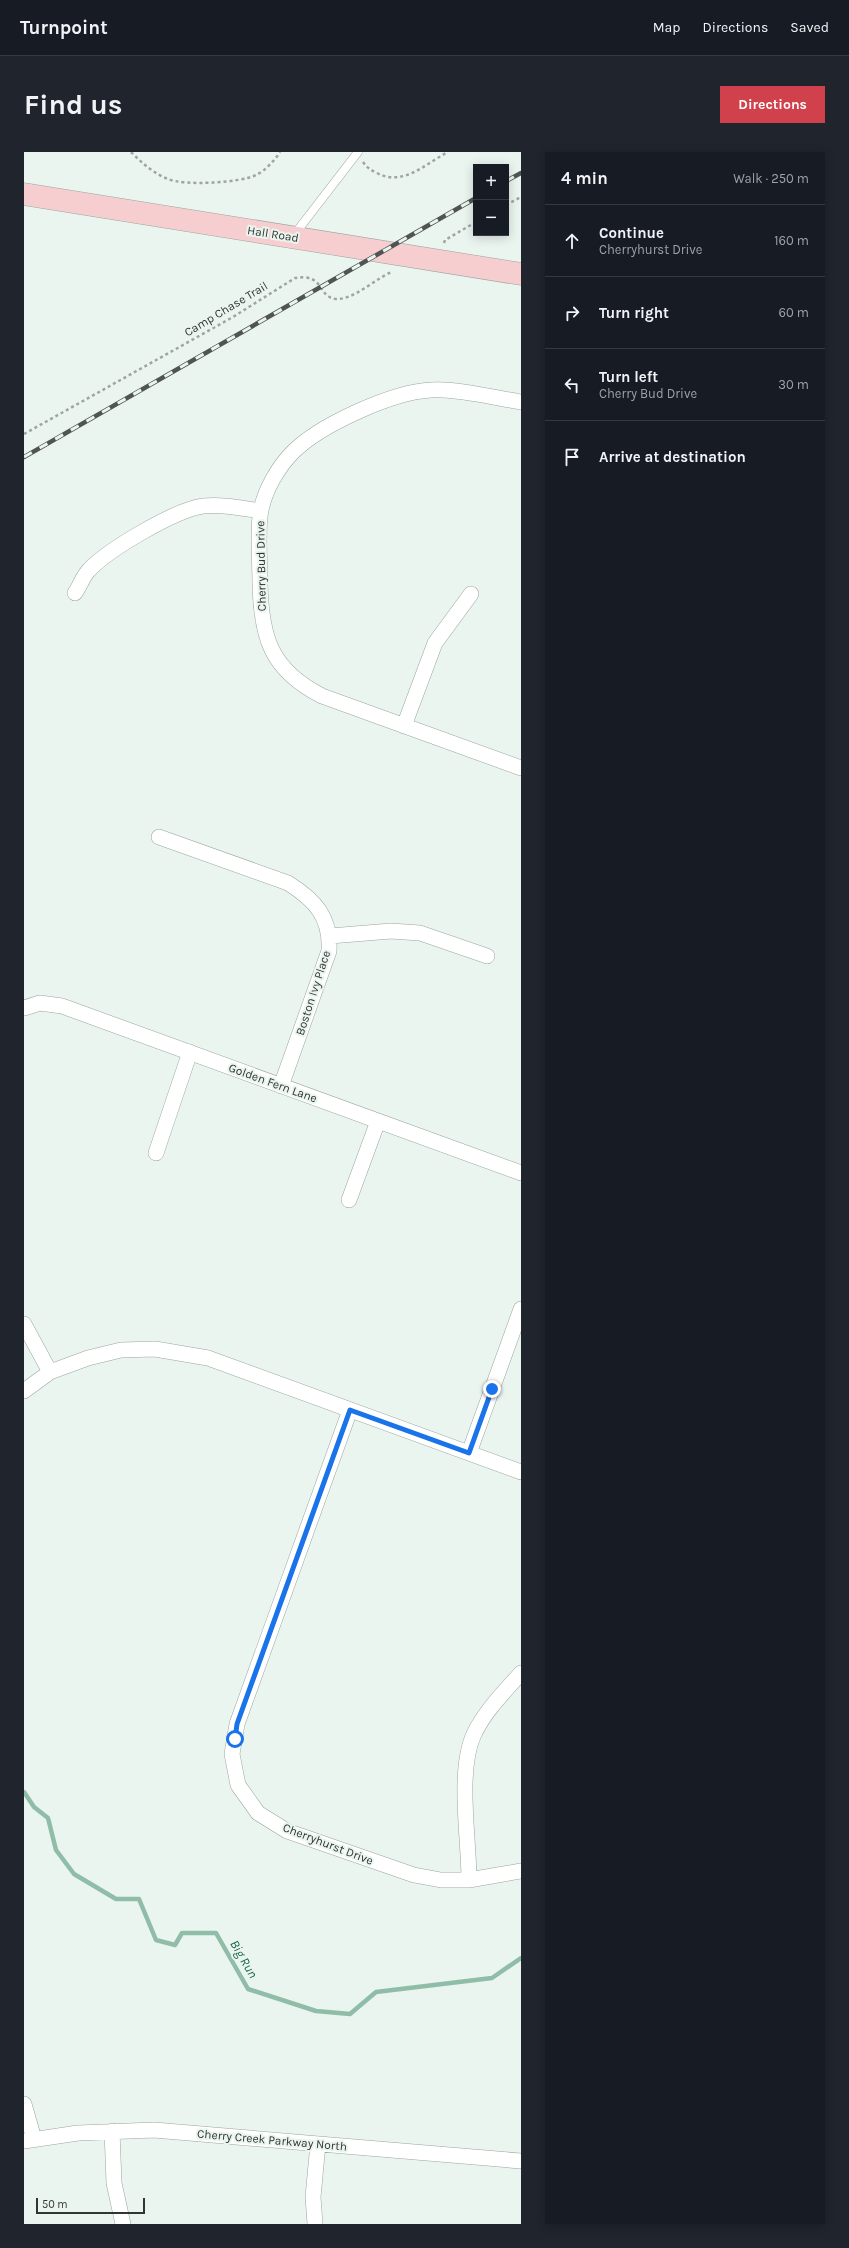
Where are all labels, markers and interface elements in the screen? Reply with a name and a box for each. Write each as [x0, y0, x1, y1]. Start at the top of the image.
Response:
text: Turnpoint [20, 17, 108, 39]
text: Map [653, 19, 681, 36]
text: Directions [703, 19, 768, 36]
text: Saved [790, 19, 829, 36]
button: Directions [720, 86, 825, 123]
text: Find us [24, 88, 123, 121]
map controls [473, 164, 509, 236]
button: + [473, 164, 509, 200]
text: 4 min [561, 168, 608, 188]
text: Walk · 250 m [733, 171, 809, 186]
button: − [473, 200, 509, 236]
street label: Hall Road [246, 223, 300, 245]
text: Continue [599, 224, 664, 242]
icon: ahead [561, 230, 583, 252]
text: 160 m [774, 233, 809, 248]
text: Cherryhurst Drive [599, 242, 703, 257]
street label: Camp Chase Trail [182, 279, 270, 339]
icon: right [561, 302, 583, 324]
text: Turn right [599, 304, 669, 322]
text: 60 m [779, 305, 809, 320]
text: Turn left [599, 368, 658, 386]
icon: left [561, 374, 583, 396]
text: 30 m [778, 377, 809, 392]
text: Cherry Bud Drive [599, 386, 697, 401]
icon: arrive [561, 446, 583, 468]
text: Arrive at destination [599, 448, 746, 466]
street label: Cherry Bud Drive [253, 521, 269, 611]
street label: Boston Ivy Place [293, 949, 333, 1037]
street label: Golden Fern Lane [227, 1060, 319, 1106]
route end [483, 1380, 501, 1398]
route start [226, 1730, 244, 1748]
street label: Cherryhurst Drive [281, 1820, 375, 1868]
water label: Big Run [227, 1937, 261, 1981]
street label: Cherry Creek Parkway North [196, 2126, 348, 2154]
scale bar [36, 2196, 145, 2215]
text: 50 m [42, 2198, 68, 2211]

